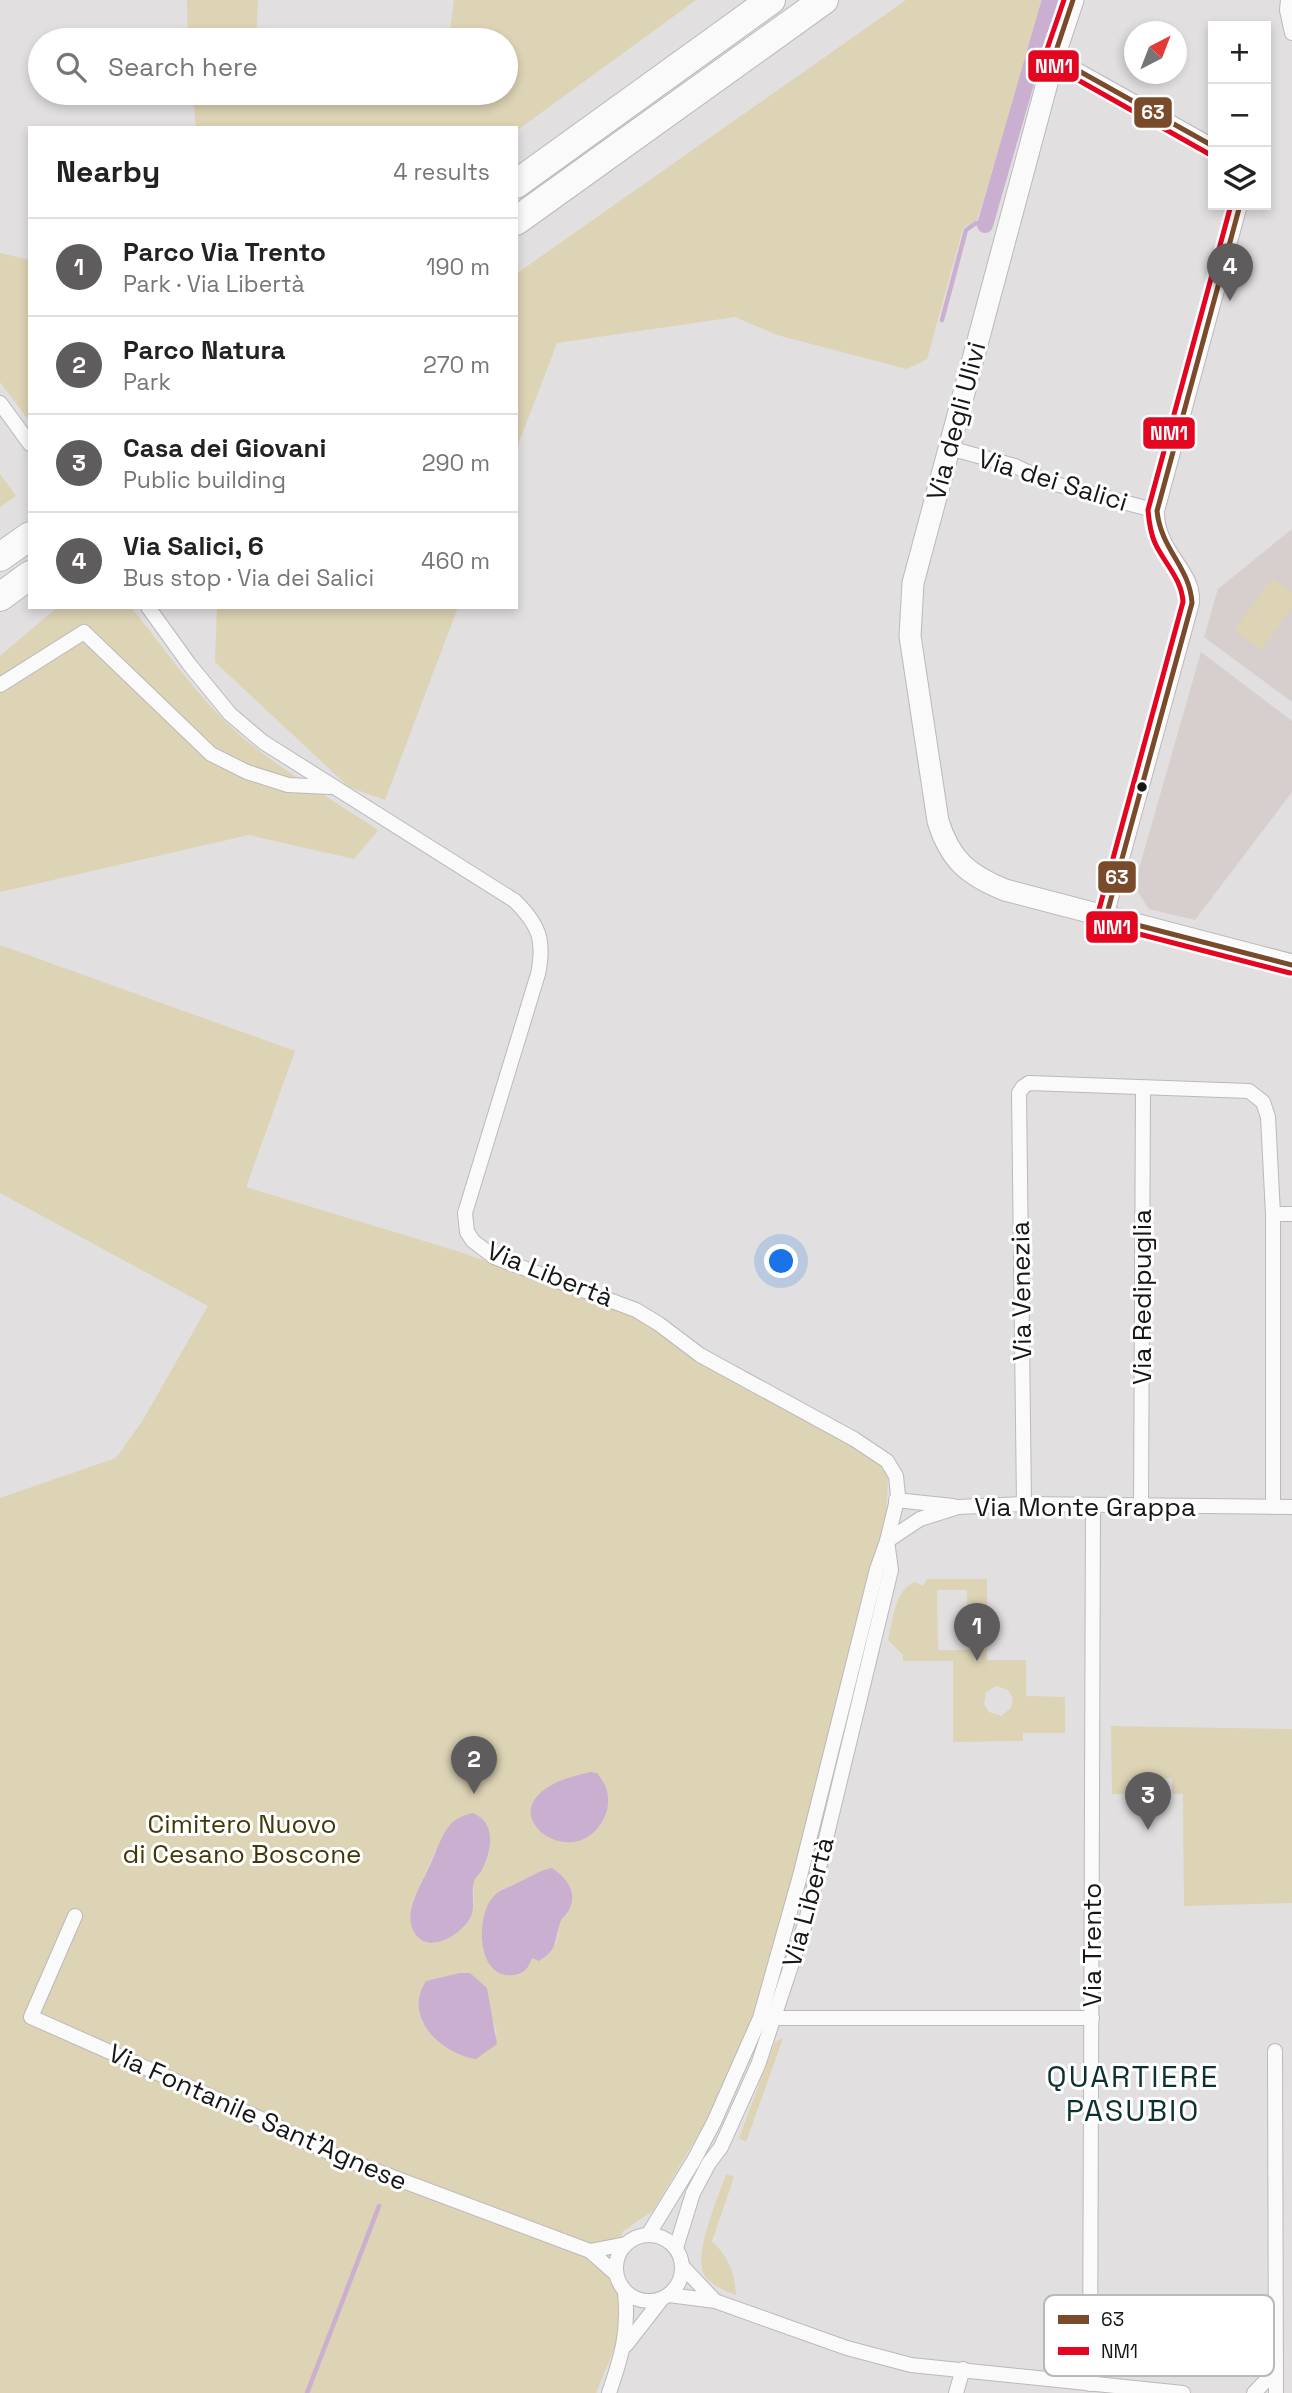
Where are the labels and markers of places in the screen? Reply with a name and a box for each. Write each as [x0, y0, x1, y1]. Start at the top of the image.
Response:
pin: 4 [1207, 243, 1253, 301]
unlabelled marker [1135, 780, 1149, 794]
pin: 1 [954, 1603, 1000, 1661]
pin: 2 [451, 1736, 497, 1794]
pin: 3 [1125, 1772, 1171, 1830]

